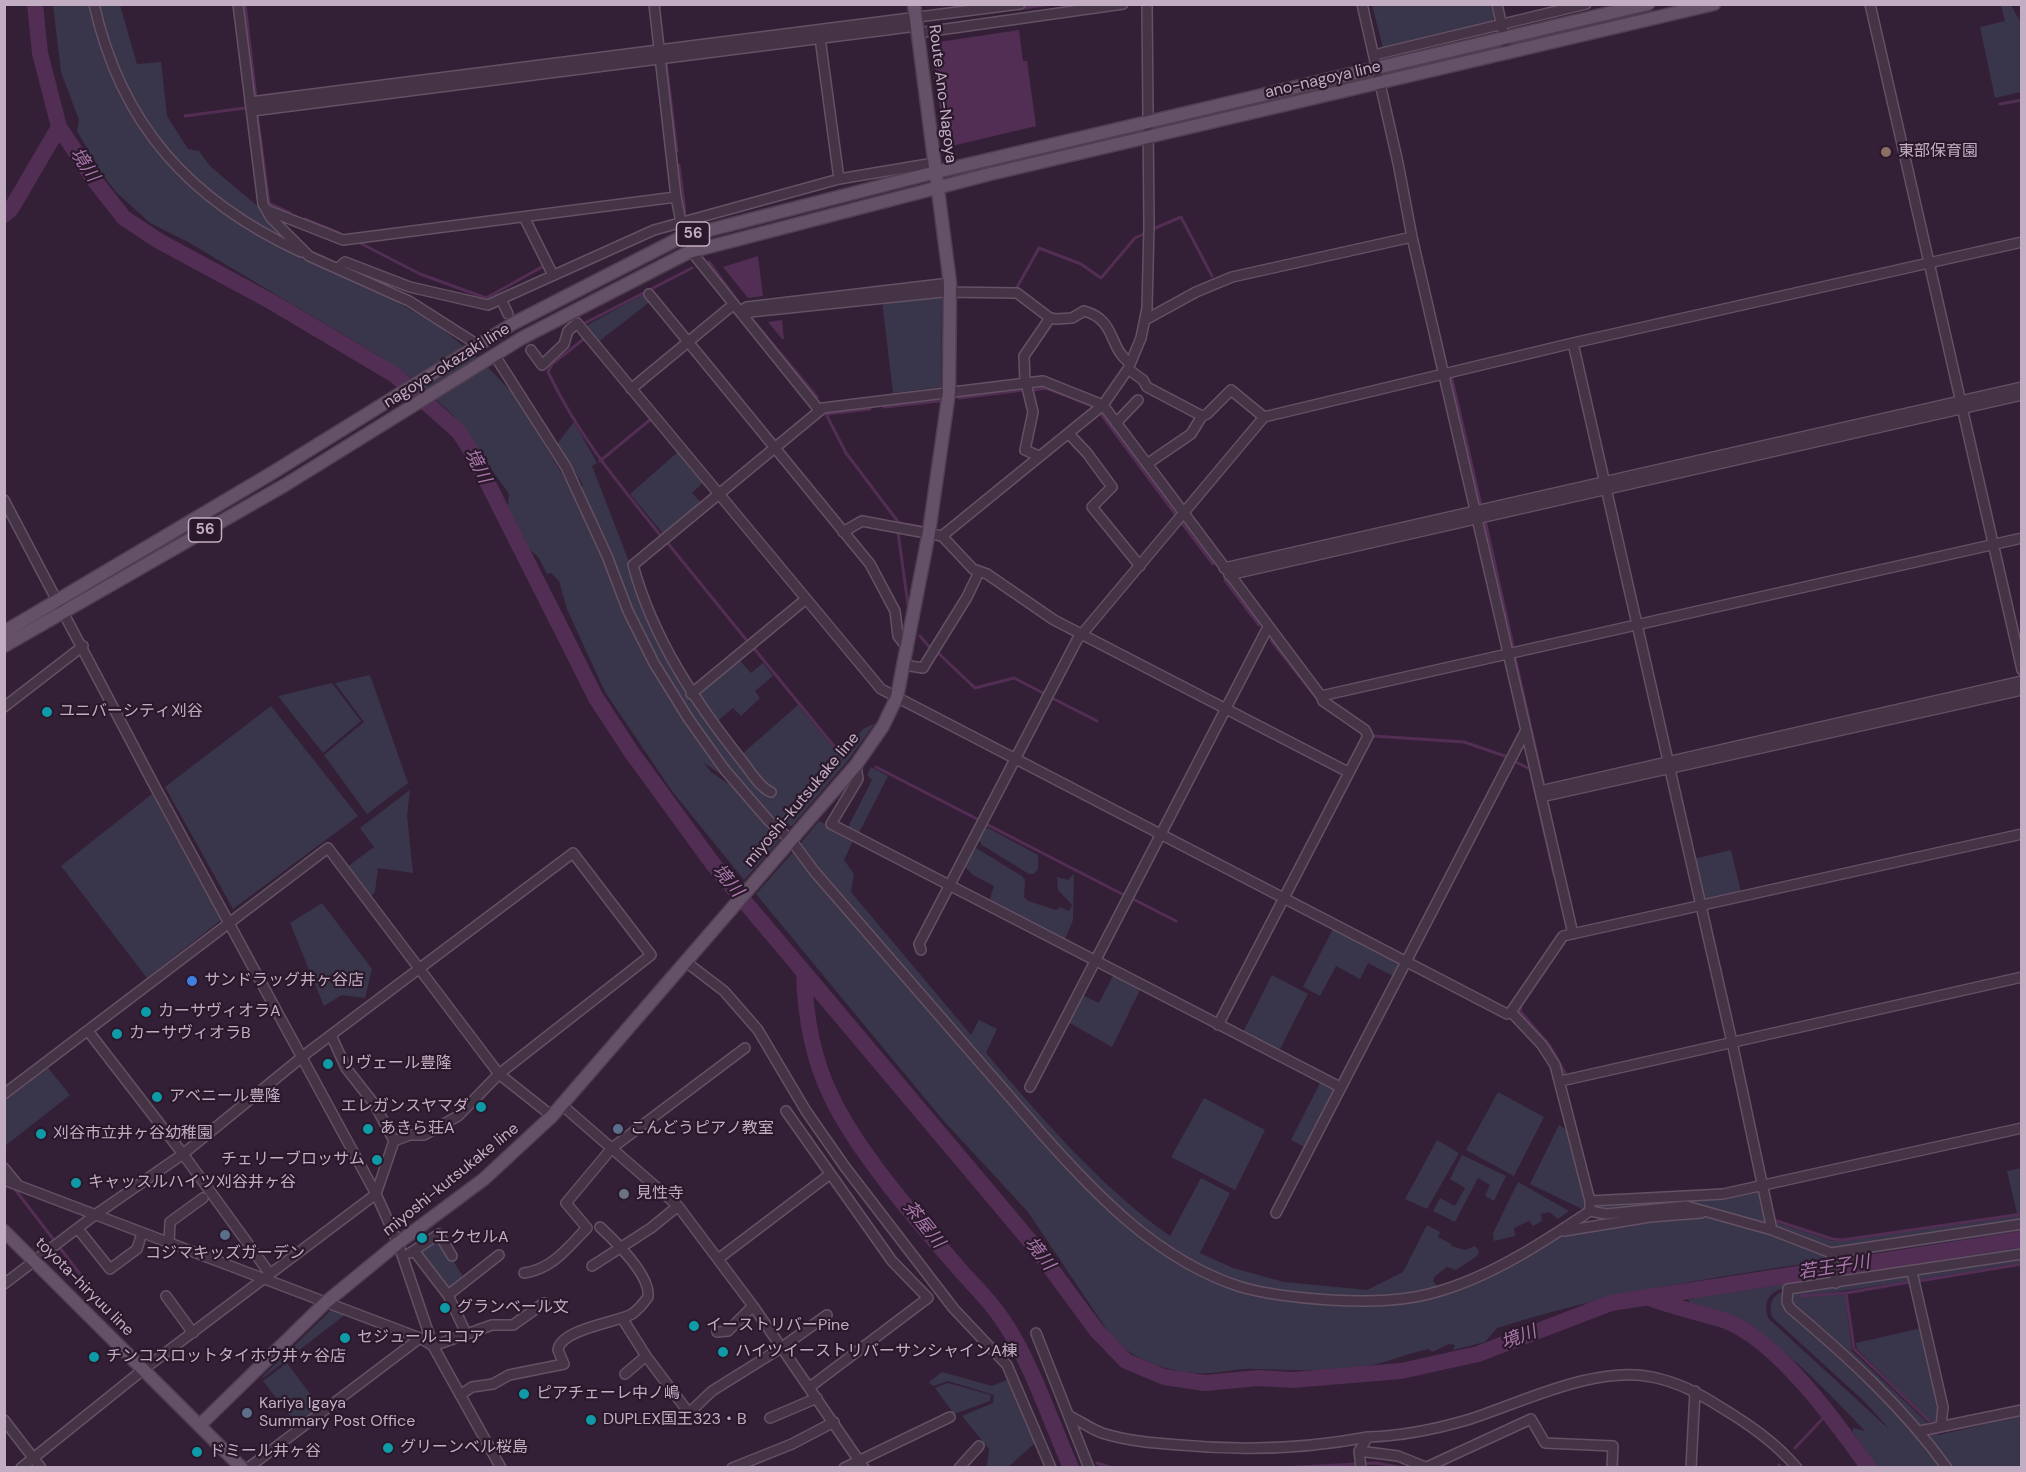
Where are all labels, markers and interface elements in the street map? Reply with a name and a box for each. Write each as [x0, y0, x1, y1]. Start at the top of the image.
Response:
street label: Route Ano-Nagoya [924, 24, 960, 164]
street label: ano-nagoya line [1263, 57, 1383, 103]
place label: 東部保育園 [1898, 142, 1978, 162]
water label: 境川 [65, 144, 103, 186]
marker: 東部保育園 [1879, 145, 1893, 159]
road number: 56 [676, 222, 710, 246]
street label: nagoya-okazaki line [380, 319, 514, 413]
water label: 境川 [459, 445, 495, 487]
road number: 56 [188, 518, 222, 542]
place label: ユニバーシティ刈谷 [59, 702, 203, 722]
marker: ユニバーシティ刈谷 [40, 705, 54, 719]
street label: miyoshi-kutsukake line [740, 729, 864, 871]
water label: 境川 [707, 860, 747, 902]
place label: サンドラッグ井ヶ谷店 [204, 971, 364, 991]
marker: サンドラッグ井ヶ谷店 [185, 974, 199, 988]
place label: カーサヴィオラA [158, 1002, 281, 1022]
marker: カーサヴィオラA [139, 1005, 153, 1019]
place label: カーサヴィオラB [129, 1024, 251, 1044]
marker: カーサヴィオラB [110, 1027, 124, 1041]
place label: リヴェール豊隆 [340, 1054, 452, 1074]
marker: リヴェール豊隆 [321, 1057, 335, 1071]
place label: アベニール豊隆 [169, 1087, 281, 1107]
marker: アベニール豊隆 [150, 1090, 164, 1104]
place label: エレガンスヤマダ [341, 1097, 469, 1117]
marker: エレガンスヤマダ [474, 1100, 488, 1114]
street label: miyoshi-kutsukake line [379, 1119, 523, 1241]
place label: あきら荘A [380, 1119, 455, 1139]
place label: こんどうピアノ教室 [630, 1119, 774, 1139]
marker: あきら荘A [361, 1122, 375, 1136]
marker: こんどうピアノ教室 [611, 1122, 625, 1136]
place label: 刈谷市立井ヶ谷幼稚園 [53, 1124, 213, 1144]
marker: 刈谷市立井ヶ谷幼稚園 [34, 1127, 48, 1141]
place label: チェリーブロッサム [221, 1150, 365, 1170]
marker: チェリーブロッサム [370, 1153, 384, 1167]
place label: キャッスルハイツ刈谷井ヶ谷 [88, 1173, 296, 1193]
marker: キャッスルハイツ刈谷井ヶ谷 [69, 1176, 83, 1190]
place label: 見性寺 [636, 1184, 684, 1204]
marker: 見性寺 [617, 1187, 631, 1201]
water label: 茶屋川 [898, 1197, 948, 1253]
marker: コジマキッズガーデン [218, 1228, 232, 1242]
place label: エクセルA [434, 1228, 509, 1248]
marker: エクセルA [415, 1231, 429, 1245]
water label: 境川 [1019, 1233, 1059, 1275]
street label: toyota-hiryuu line [31, 1234, 137, 1340]
place label: コジマキッズガーデン [145, 1244, 305, 1264]
water label: 若王子川 [1797, 1252, 1871, 1284]
place label: グランベール文 [457, 1298, 569, 1318]
marker: グランベール文 [438, 1301, 452, 1315]
place label: イーストリバーPine [706, 1316, 849, 1336]
marker: イーストリバーPine [687, 1319, 701, 1333]
water label: 境川 [1498, 1321, 1540, 1355]
place label: セジュールココア [357, 1328, 485, 1348]
marker: セジュールココア [338, 1331, 352, 1345]
place label: ハイツイーストリバーサンシャインA棟 [735, 1342, 1018, 1362]
marker: ハイツイーストリバーサンシャインA棟 [716, 1345, 730, 1359]
place label: チンコスロットタイホウ井ヶ谷店 [106, 1347, 346, 1367]
marker: チンコスロットタイホウ井ヶ谷店 [87, 1350, 101, 1364]
place label: ピアチェーレ中ノ嶋 [536, 1384, 680, 1404]
marker: ピアチェーレ中ノ嶋 [517, 1387, 531, 1401]
place label: Kariya Igaya Summary Post Office [259, 1394, 415, 1432]
marker: Kariya Igaya Summary Post Office [240, 1406, 254, 1420]
place label: DUPLEX国王323・B [603, 1410, 747, 1430]
marker: DUPLEX国王323・B [584, 1413, 598, 1427]
place label: グリーンベル桜島 [400, 1438, 528, 1458]
marker: グリーンベル桜島 [381, 1441, 395, 1455]
place label: ドミール井ヶ谷 [209, 1442, 321, 1462]
marker: ドミール井ヶ谷 [190, 1445, 204, 1459]

